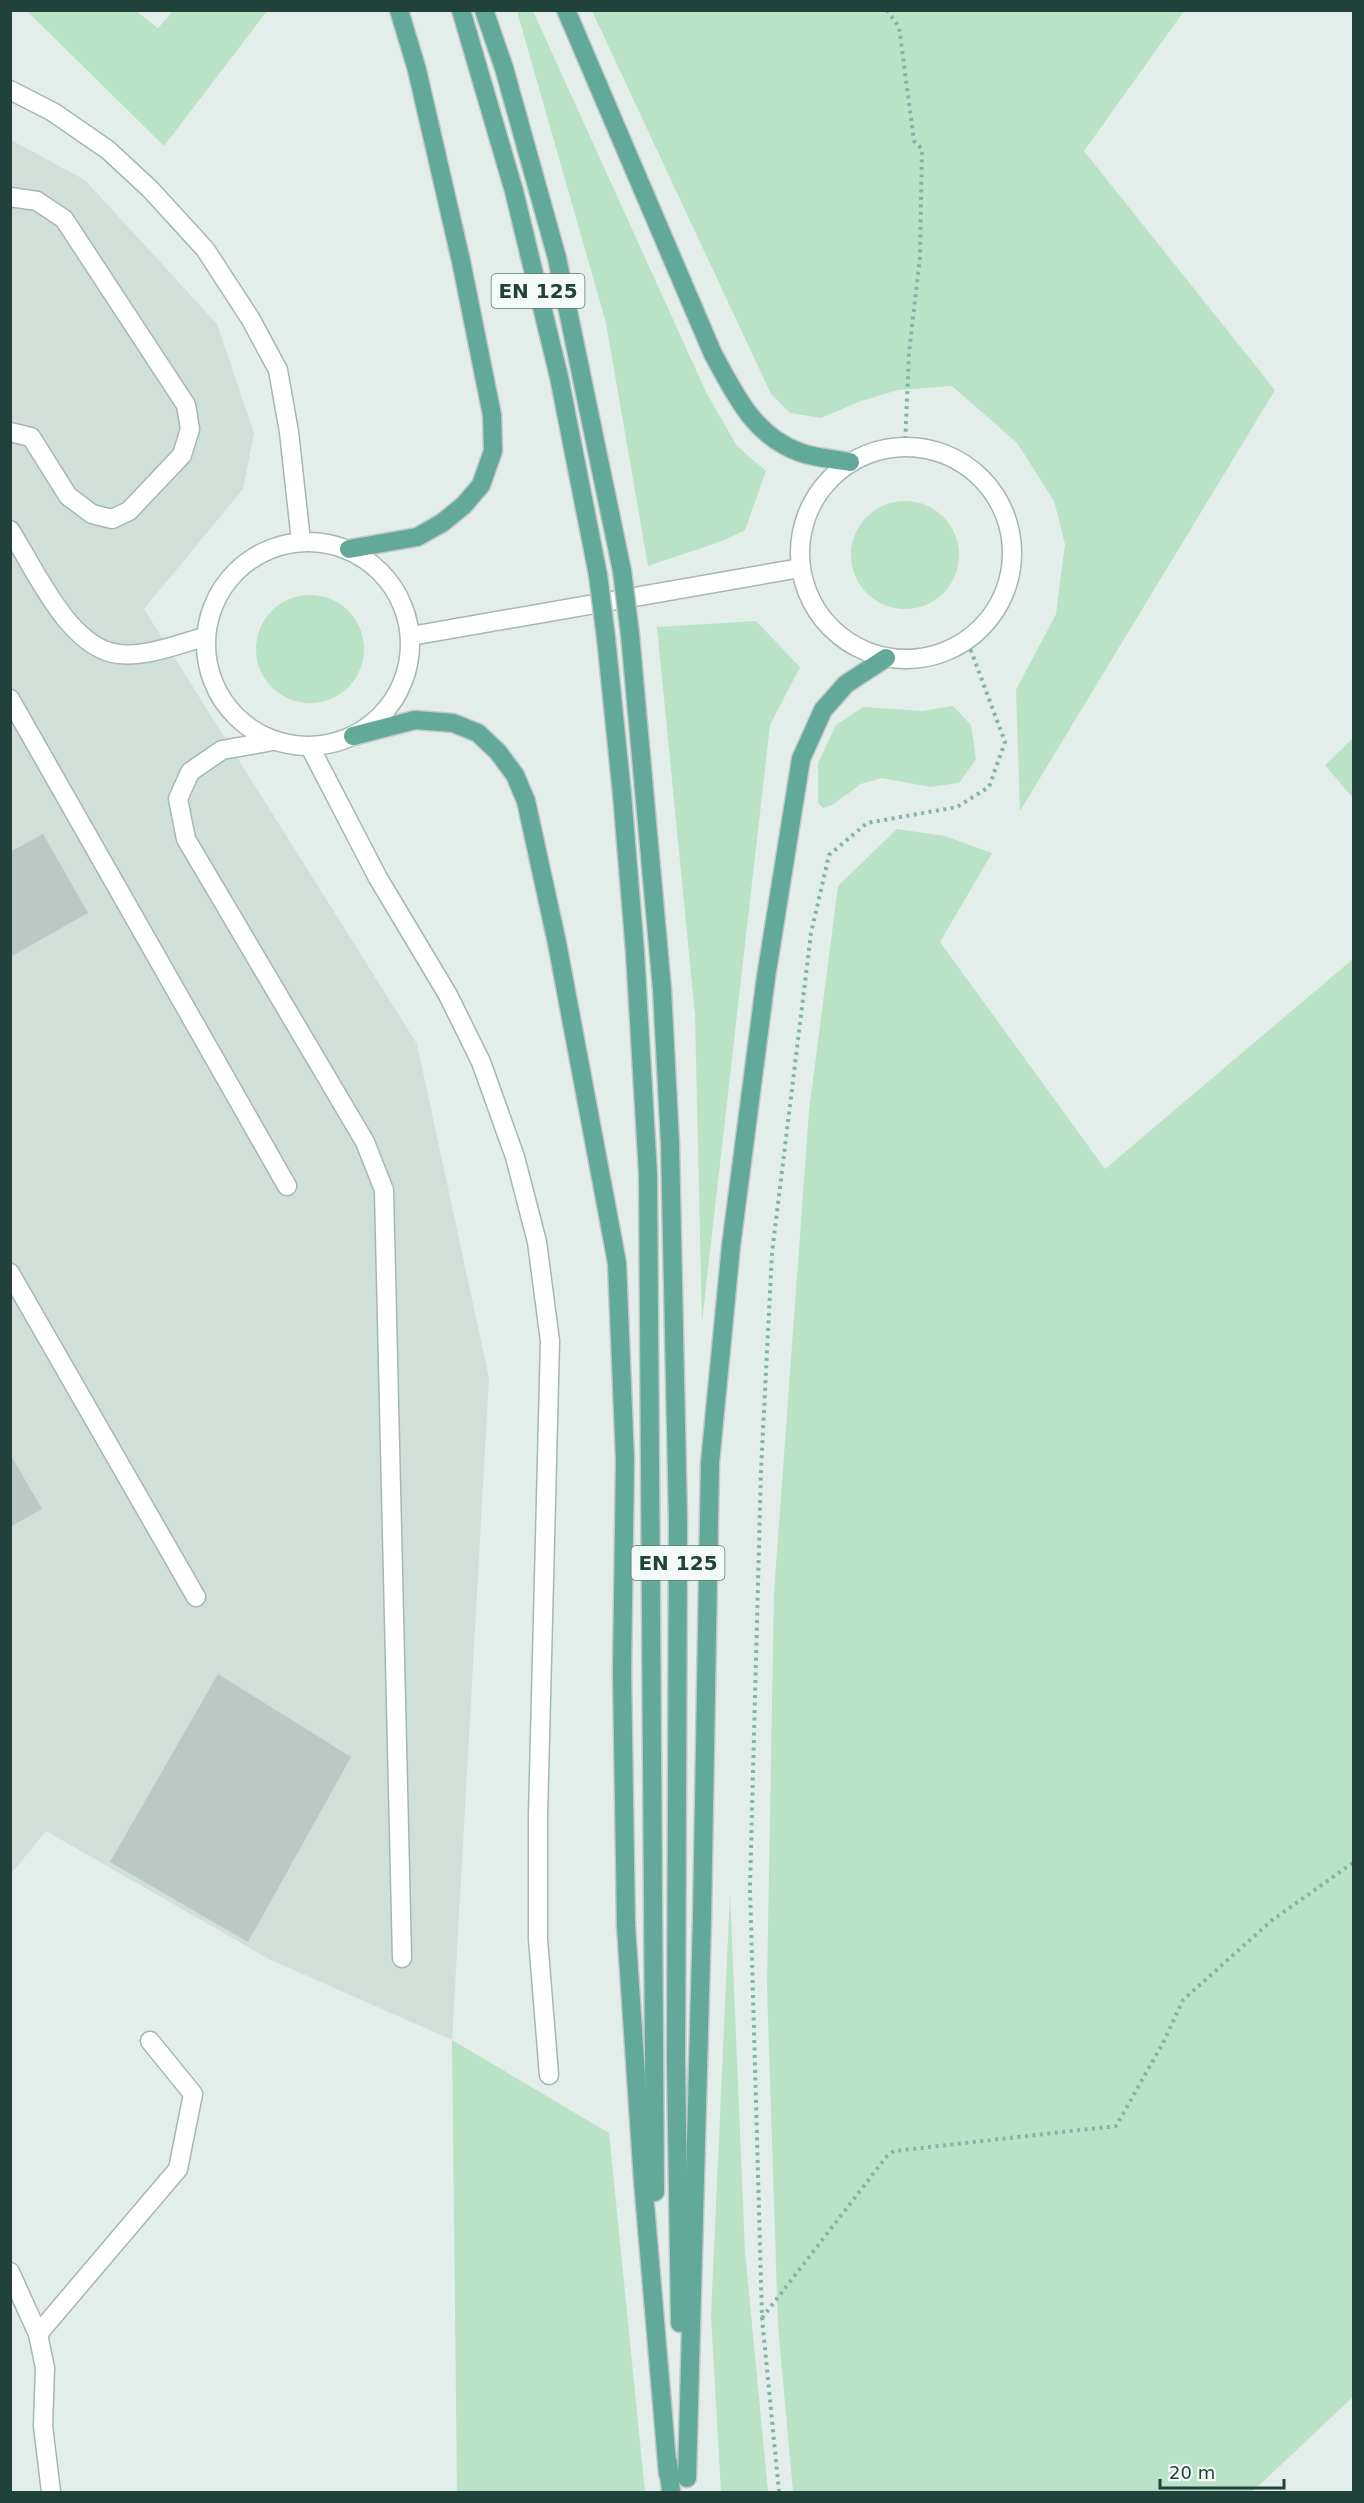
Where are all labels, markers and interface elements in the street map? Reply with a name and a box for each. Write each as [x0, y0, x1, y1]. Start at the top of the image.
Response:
road number: EN 125 [492, 274, 584, 308]
road number: EN 125 [632, 1546, 724, 1580]
scale bar [1160, 2452, 1284, 2490]
text: 20 m [1169, 2462, 1215, 2483]

